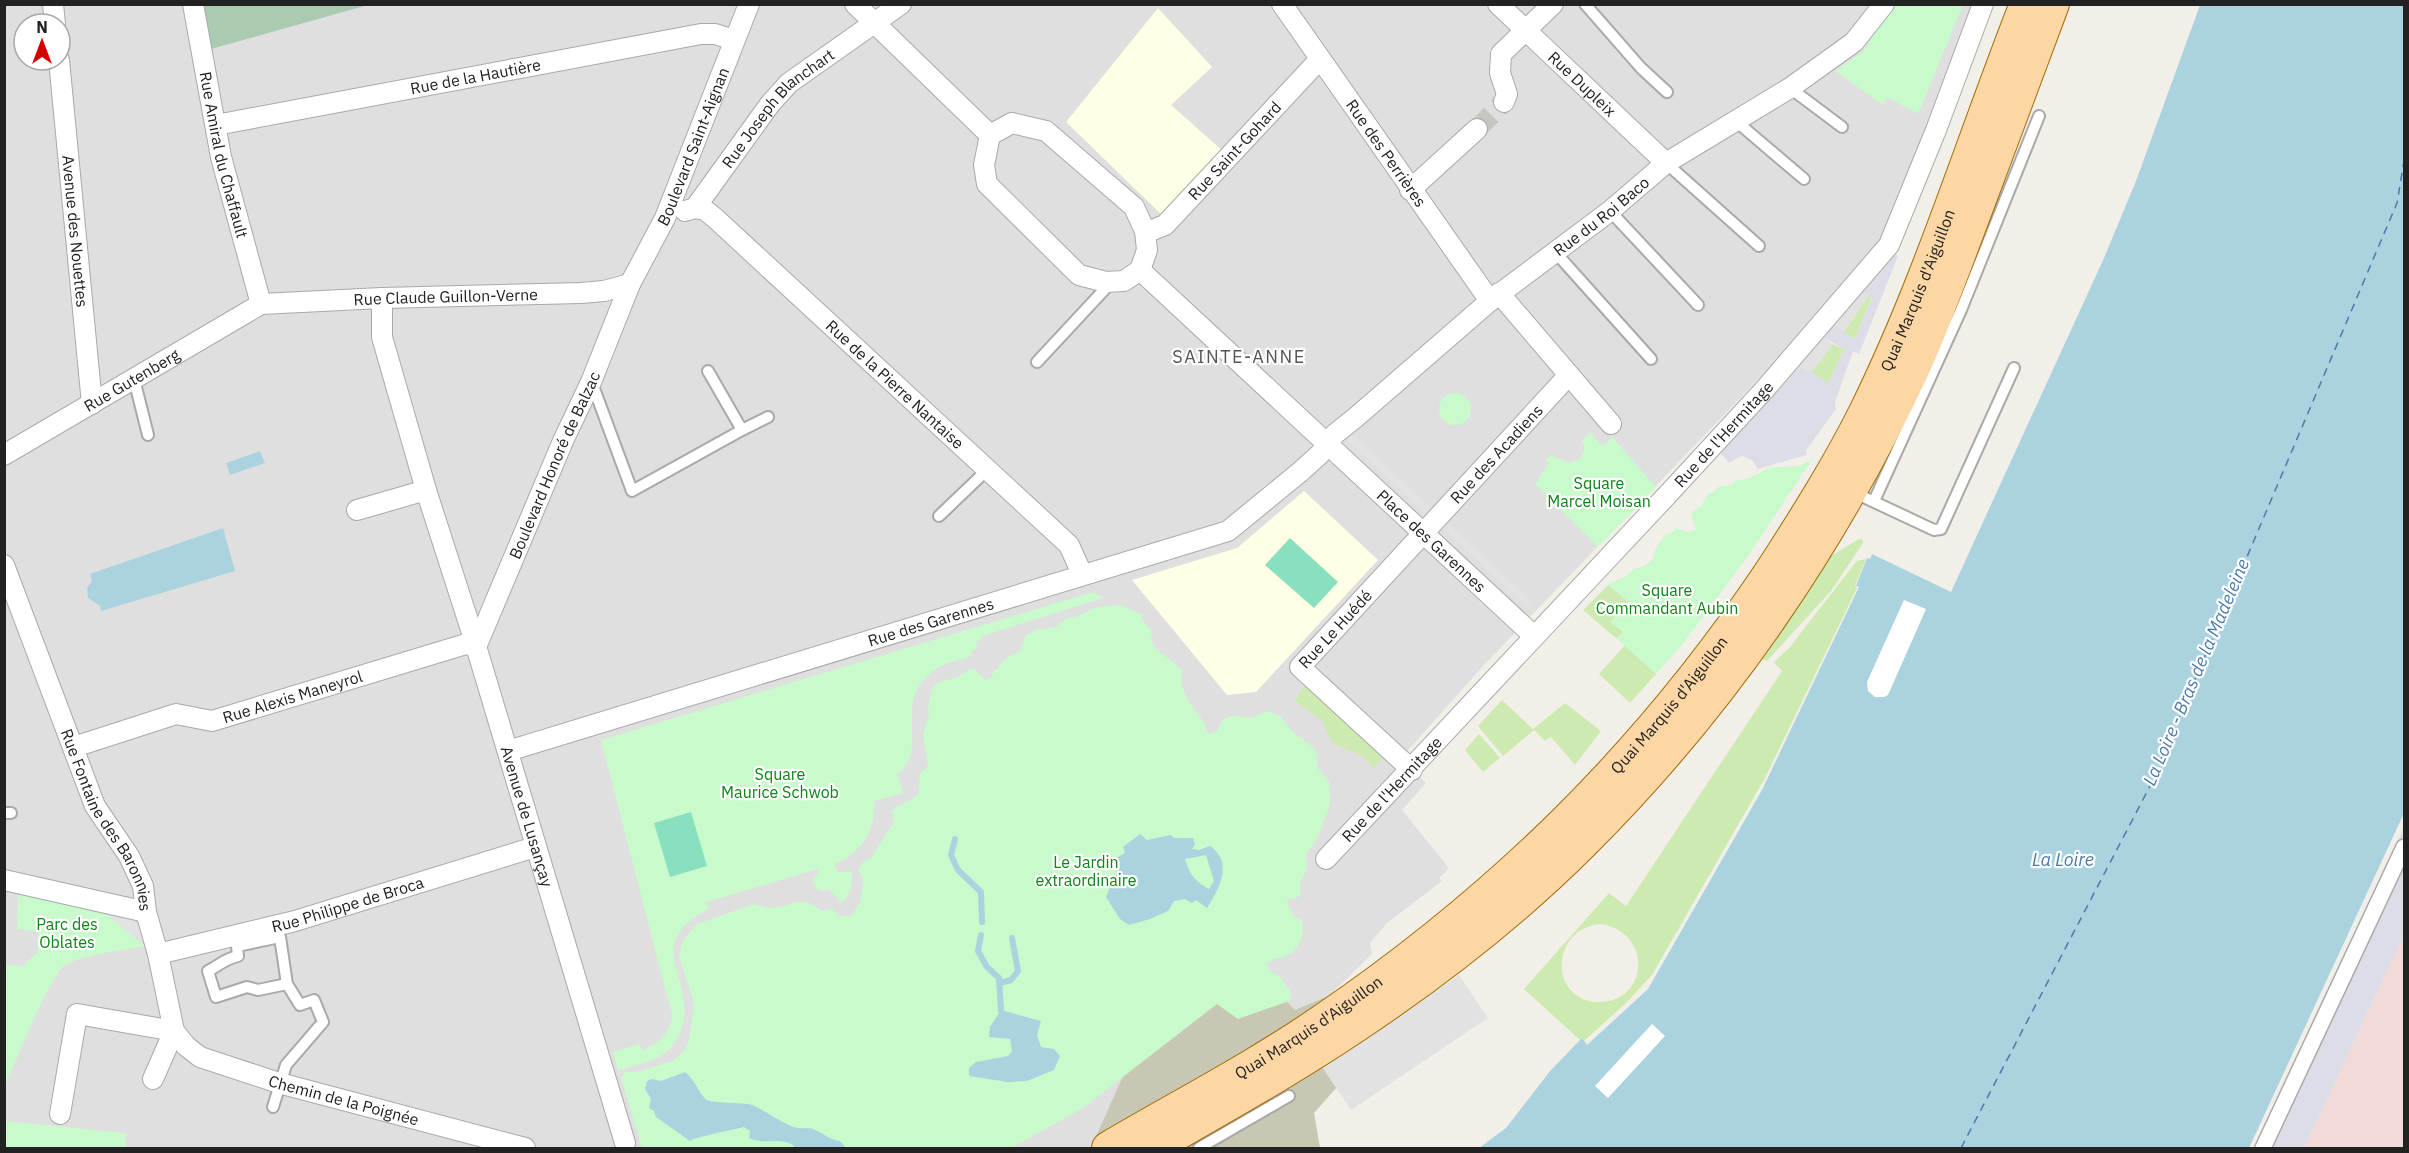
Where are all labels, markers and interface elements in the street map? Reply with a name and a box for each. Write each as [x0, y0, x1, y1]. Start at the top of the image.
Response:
north arrow [12, 12, 72, 72]
text: N [36, 17, 48, 37]
street label: Rue Joseph Blanchart [717, 44, 838, 172]
street label: Rue Dupleix [1544, 47, 1620, 121]
street label: Rue de la Hautière [409, 54, 543, 98]
street label: Boulevard Saint-Aignan [653, 64, 733, 229]
street label: Rue Amiral du Chaffault [196, 70, 253, 240]
street label: Rue des Perrières [1342, 95, 1431, 211]
street label: Rue Saint-Gohard [1184, 97, 1285, 204]
street label: Avenue des Nouettes [58, 154, 93, 308]
street label: Rue du Roi Baco [1549, 172, 1653, 260]
street label: Quai Marquis d'Aiguillon [1876, 206, 1959, 374]
street label: Rue Claude Guillon-Verne [353, 284, 538, 309]
street label: Rue de la Pierre Nantaise [822, 315, 968, 453]
street label: Rue Gutenberg [80, 344, 184, 416]
district label: SAINTE-ANNE [1172, 345, 1306, 368]
street label: Boulevard Honoré de Balzac [504, 369, 604, 562]
street label: Rue de l'Hermitage [1670, 377, 1778, 491]
street label: Rue des Acadiens [1446, 400, 1547, 507]
park label: Square Marcel Moisan [1547, 473, 1651, 511]
street label: Place des Garennes [1373, 485, 1490, 596]
water label: La Loire - Bras de la Madeleine [2138, 555, 2254, 789]
park label: Square Commandant Aubin [1596, 580, 1738, 618]
street label: Rue Le Huédé [1294, 585, 1376, 672]
street label: Rue des Garennes [865, 593, 996, 650]
street label: Quai Marquis d'Aiguillon [1606, 632, 1732, 778]
street label: Rue Alexis Maneyrol [220, 666, 365, 727]
street label: Rue Fontaine des Baronnies [57, 726, 156, 912]
street label: Rue de l'Hermitage [1337, 732, 1446, 846]
street label: Avenue de Lusançay [497, 744, 558, 889]
park label: Square Maurice Schwob [721, 764, 839, 802]
water label: La Loire [2032, 848, 2094, 871]
park label: Le Jardin extraordinaire [1036, 852, 1137, 890]
street label: Rue Philippe de Broca [269, 872, 426, 936]
park label: Parc des Oblates [36, 914, 98, 952]
street label: Quai Marquis d'Aiguillon [1231, 971, 1386, 1083]
street label: Chemin de la Poignée [266, 1070, 421, 1130]

